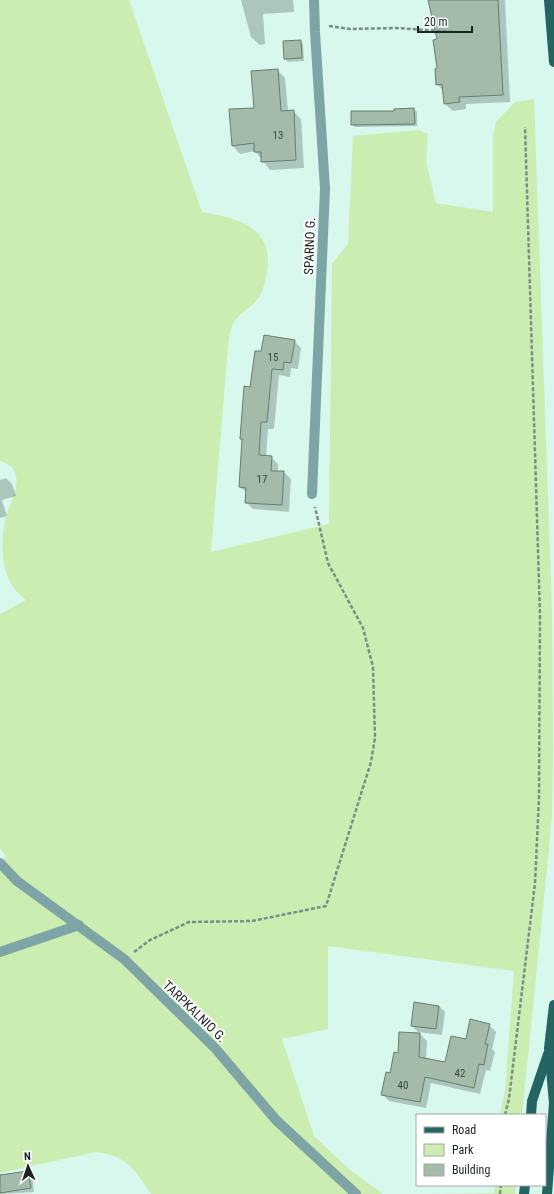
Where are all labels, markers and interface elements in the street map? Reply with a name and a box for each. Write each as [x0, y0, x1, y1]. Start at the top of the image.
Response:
scale bar [418, 8, 472, 34]
text: 20 m [424, 15, 448, 29]
house number: 13 [273, 129, 283, 142]
street label: SPARNO G. [301, 217, 318, 275]
house number: 15 [268, 351, 278, 364]
house number: 17 [257, 473, 267, 486]
street label: TARPKALNIO G. [160, 978, 229, 1045]
house number: 42 [455, 1067, 465, 1080]
house number: 40 [398, 1079, 408, 1092]
legend [416, 1114, 546, 1186]
text: Road [452, 1123, 476, 1137]
text: Park [452, 1143, 474, 1157]
north arrow [8, 1146, 48, 1186]
text: N [24, 1150, 31, 1163]
text: Building [452, 1163, 490, 1177]

